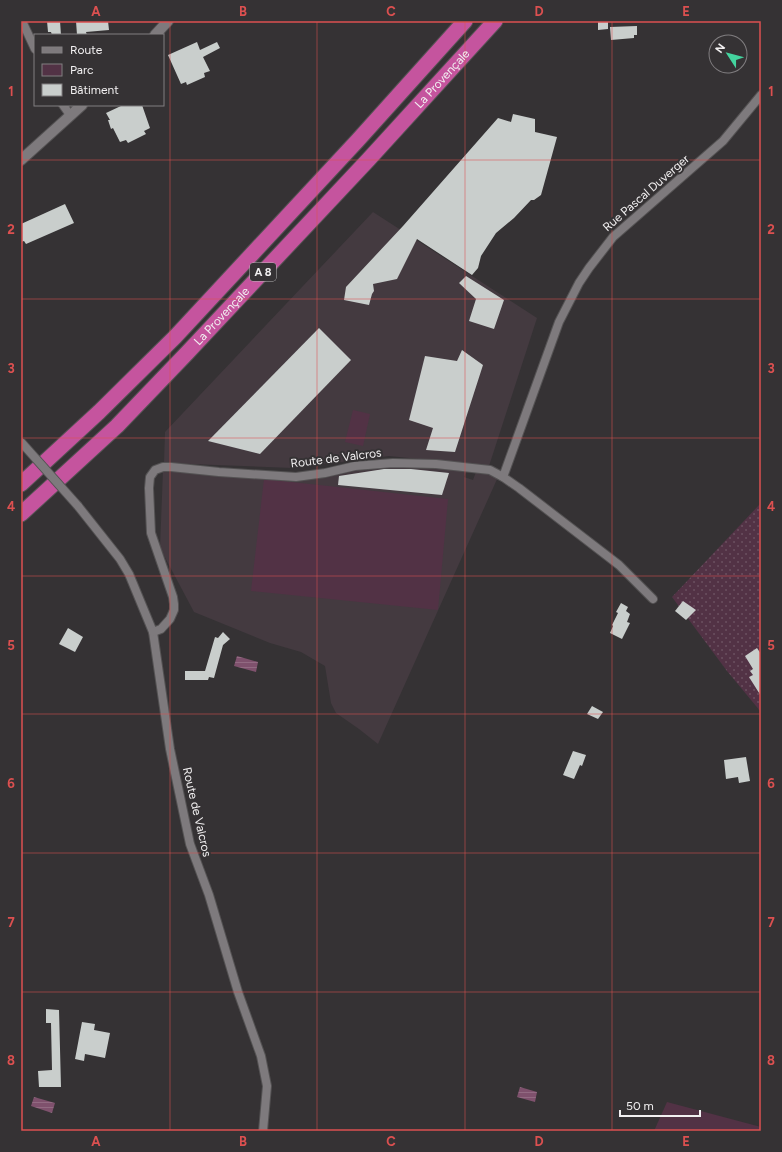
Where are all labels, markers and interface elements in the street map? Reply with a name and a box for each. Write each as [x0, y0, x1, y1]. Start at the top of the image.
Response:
text: A [91, 4, 101, 19]
text: B [239, 4, 247, 19]
text: C [386, 4, 396, 19]
text: D [534, 4, 544, 19]
text: E [682, 4, 690, 19]
legend [34, 34, 164, 106]
north arrow [708, 34, 748, 74]
text: N [713, 41, 728, 56]
text: Route [70, 43, 103, 57]
street label: La Provençale [412, 46, 473, 111]
text: Parc [70, 63, 94, 77]
text: Bâtiment [70, 83, 119, 97]
text: 1 [8, 84, 14, 99]
text: 1 [768, 84, 774, 99]
street label: Rue Pascal Duverger [600, 152, 692, 234]
text: 2 [7, 222, 15, 237]
text: 2 [767, 222, 775, 237]
road number: A 8 [250, 263, 276, 281]
street label: La Provençale [191, 284, 252, 348]
text: 3 [7, 361, 15, 376]
text: 3 [767, 361, 775, 376]
street label: Route de Valcros [290, 445, 383, 471]
text: 4 [7, 499, 15, 514]
text: 4 [767, 499, 775, 514]
text: 5 [7, 638, 15, 653]
text: 5 [767, 638, 775, 653]
street label: Route de Valcros [180, 766, 214, 859]
text: 6 [7, 776, 15, 791]
text: 6 [767, 776, 775, 791]
text: 7 [7, 915, 15, 930]
text: 7 [767, 915, 775, 930]
text: 8 [7, 1053, 15, 1068]
text: 8 [767, 1053, 775, 1068]
scale bar [620, 1092, 700, 1118]
text: 50 m [626, 1099, 654, 1113]
text: A [91, 1134, 101, 1149]
text: B [239, 1134, 247, 1149]
text: C [386, 1134, 396, 1149]
text: D [534, 1134, 544, 1149]
text: E [682, 1134, 690, 1149]

